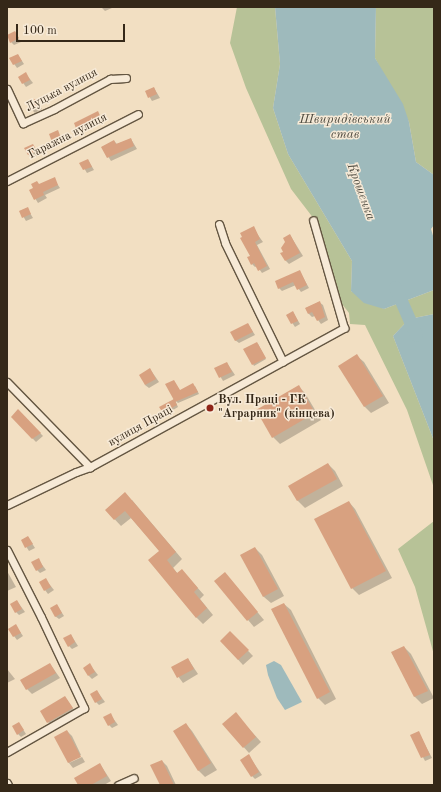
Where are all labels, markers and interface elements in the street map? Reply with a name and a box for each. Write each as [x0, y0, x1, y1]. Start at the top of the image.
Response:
scale bar [18, 16, 127, 42]
text: 100 m [23, 25, 57, 37]
street label: Луцька вулиця [24, 66, 100, 116]
street label: Гаражна вулиця [26, 111, 110, 163]
water label: Швиридівський став [299, 113, 391, 144]
water label: Крошенка [342, 161, 378, 223]
place label: Вул. Праці - ГК "Аграрник" (кінцева) [218, 394, 335, 422]
street label: вулиця Праці [106, 403, 176, 451]
marker: Вул. Праці - ГК "Аграрник" (кінцева) [205, 403, 215, 413]

